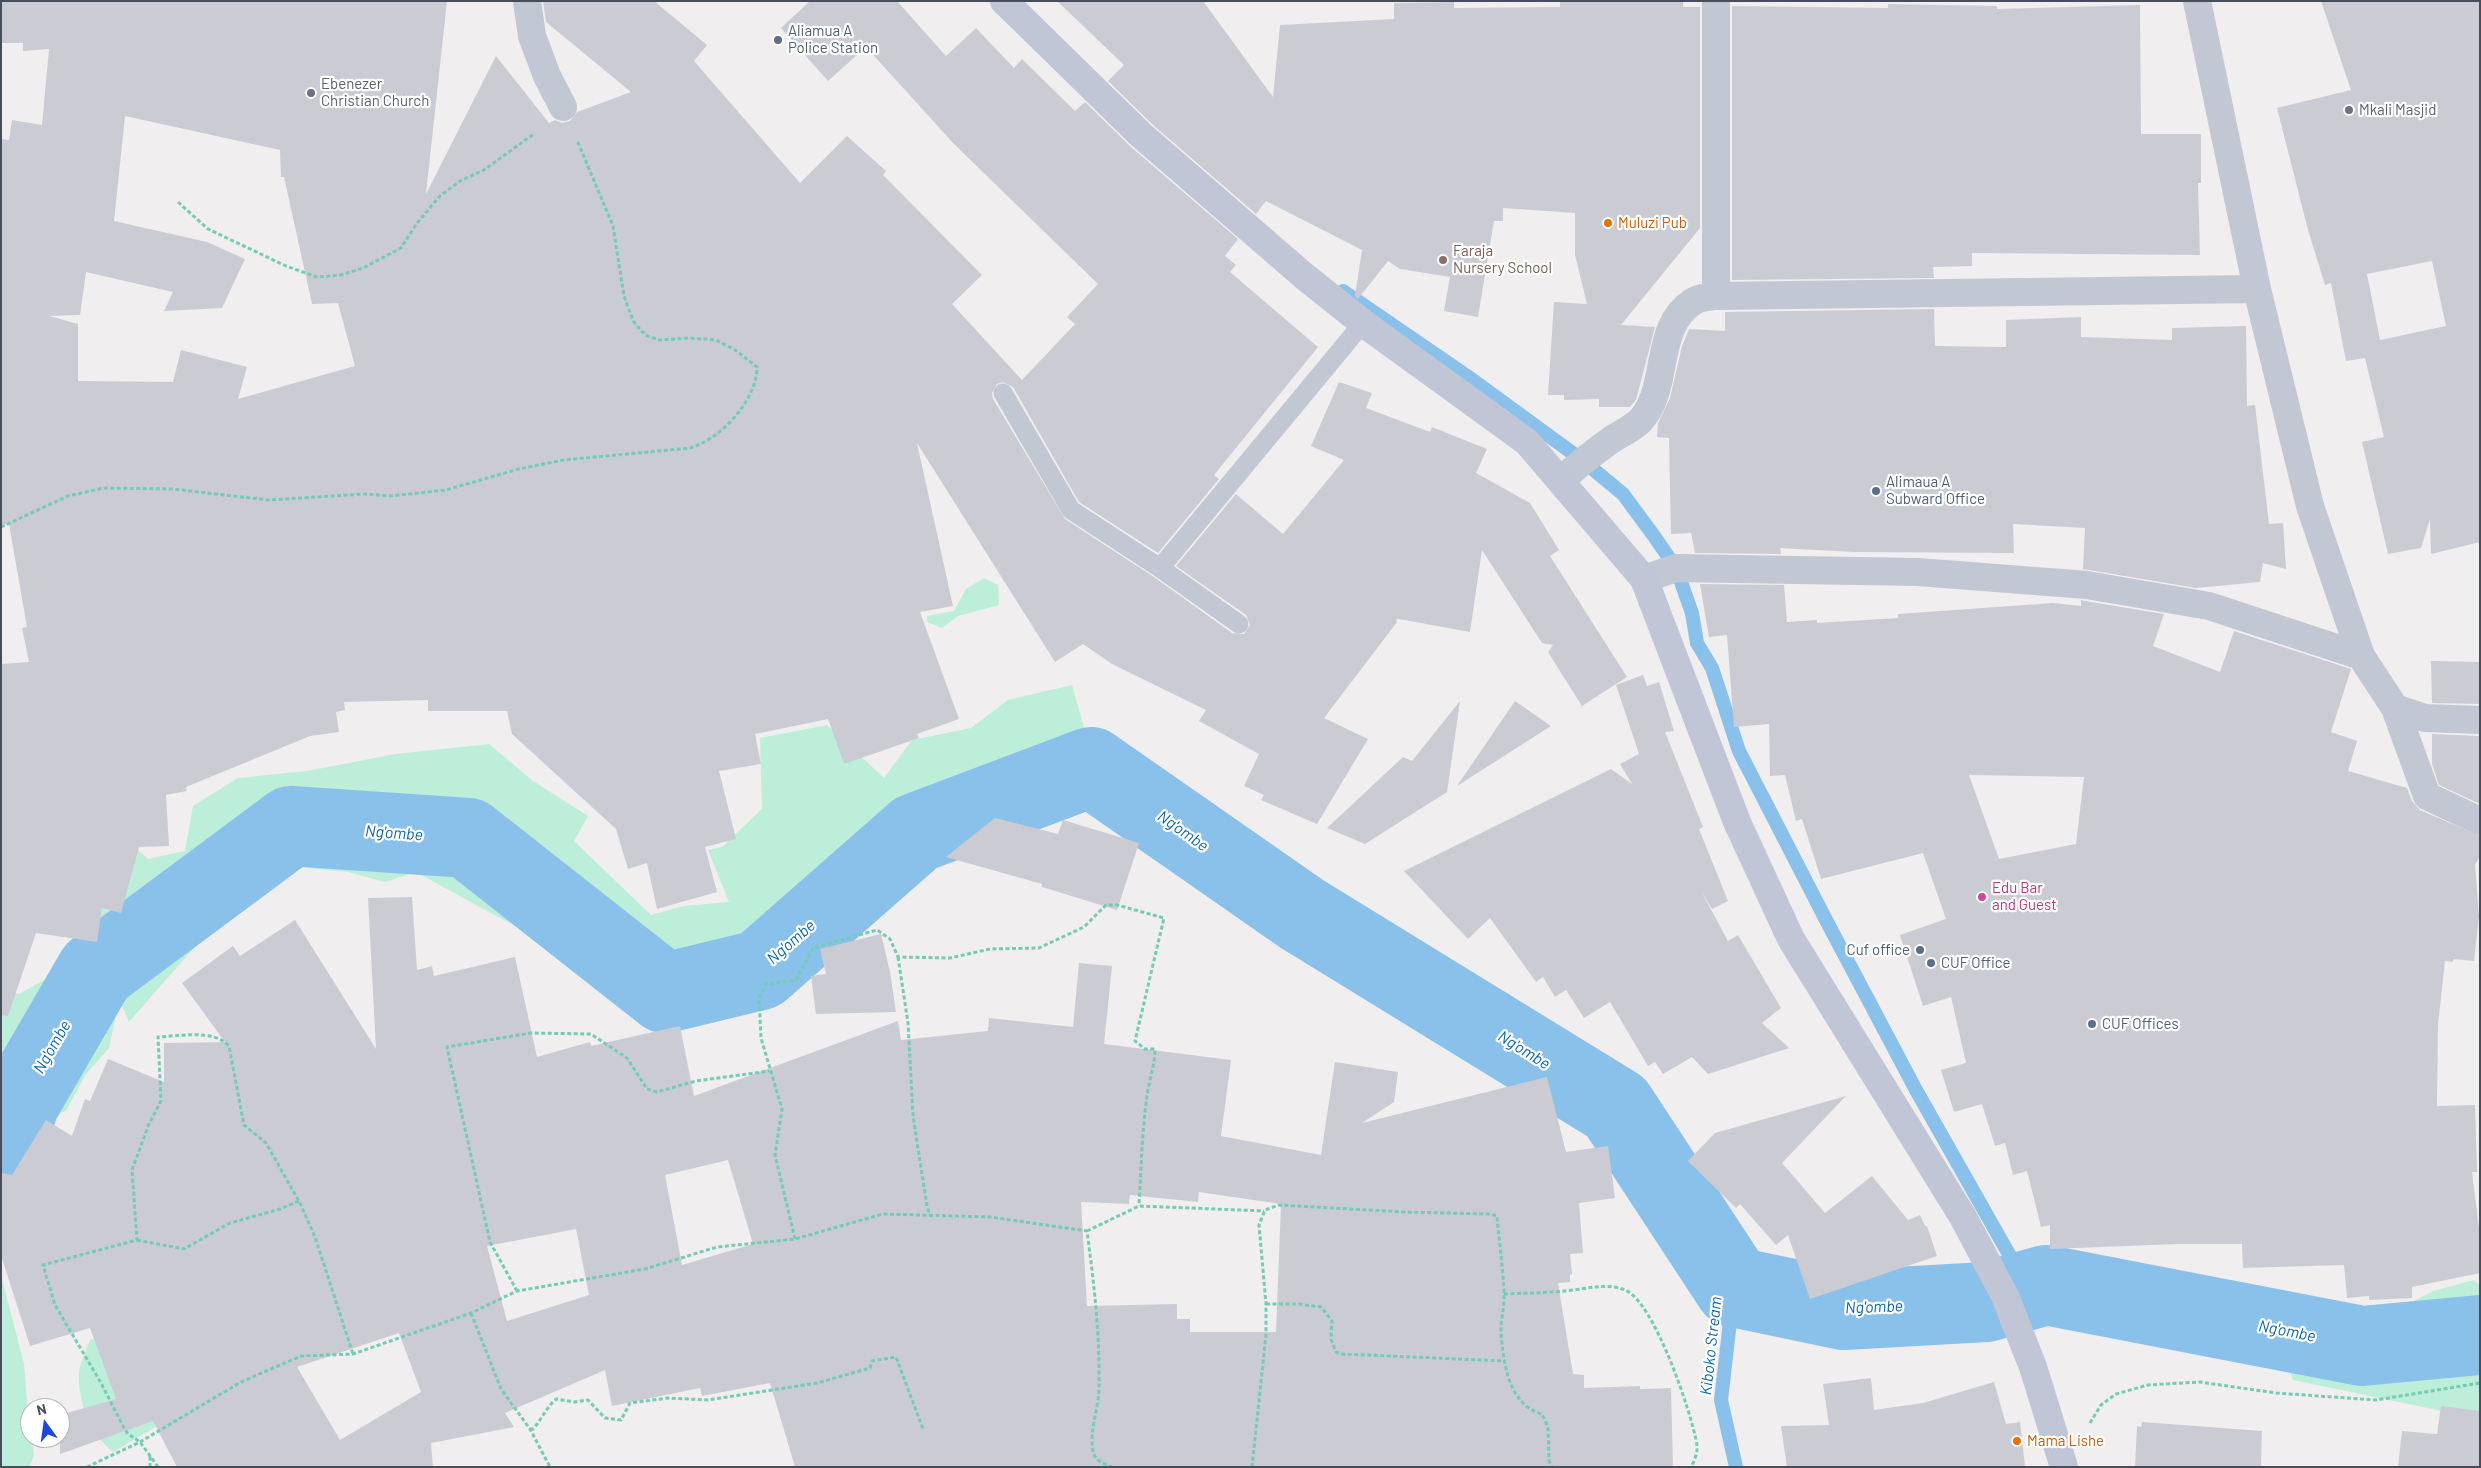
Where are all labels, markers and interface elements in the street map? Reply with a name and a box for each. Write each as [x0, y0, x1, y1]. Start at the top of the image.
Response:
place label: Aliamua A Police Station [788, 22, 878, 57]
marker: Aliamua A Police Station [772, 34, 784, 46]
place label: Ebenezer Christian Church [321, 75, 429, 110]
marker: Ebenezer Christian Church [305, 87, 317, 99]
place label: Mkali Masjid [2359, 101, 2436, 119]
marker: Mkali Masjid [2343, 104, 2355, 116]
place label: Muluzi Pub [1618, 214, 1687, 232]
marker: Muluzi Pub [1602, 217, 1614, 229]
place label: Faraja Nursery School [1453, 242, 1552, 277]
marker: Faraja Nursery School [1437, 254, 1449, 266]
place label: Alimaua A Subward Office [1886, 473, 1985, 508]
marker: Alimaua A Subward Office [1870, 485, 1882, 497]
water label: Ng'ombe [1154, 807, 1212, 855]
water label: Ng'ombe [365, 821, 423, 845]
place label: Edu Bar and Guest [1992, 879, 2057, 914]
marker: Edu Bar and Guest [1976, 891, 1988, 903]
water label: Ng'ombe [763, 916, 819, 968]
place label: Cuf office [1847, 941, 1910, 959]
marker: Cuf office [1914, 944, 1926, 956]
place label: CUF Office [1941, 954, 2011, 972]
marker: CUF Office [1925, 957, 1937, 969]
place label: CUF Offices [2102, 1015, 2179, 1033]
water label: Ng'ombe [29, 1017, 75, 1077]
marker: CUF Offices [2086, 1018, 2098, 1030]
water label: Ng'ombe [1494, 1027, 1554, 1073]
water label: Kiboko Stream [1696, 1296, 1726, 1396]
water label: Ng'ombe [1845, 1296, 1903, 1318]
water label: Ng'ombe [2257, 1316, 2317, 1346]
north arrow [20, 1398, 70, 1448]
text: N [35, 1400, 48, 1418]
place label: Mama Lishe [2027, 1432, 2104, 1450]
marker: Mama Lishe [2011, 1435, 2023, 1447]

